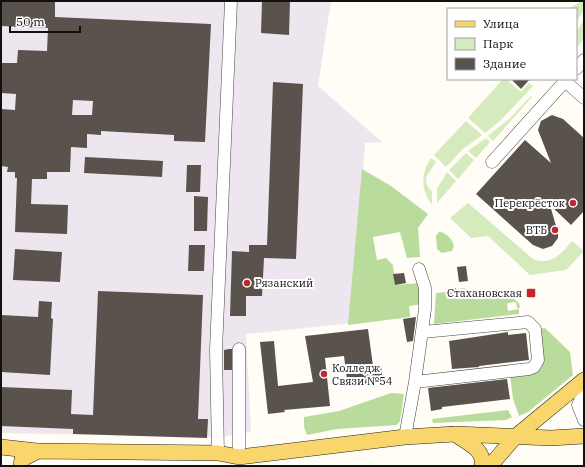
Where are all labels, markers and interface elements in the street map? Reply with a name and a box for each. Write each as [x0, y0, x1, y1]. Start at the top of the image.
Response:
scale bar [10, 8, 80, 34]
legend [447, 8, 577, 80]
text: 50 m [16, 14, 45, 29]
text: Улица [483, 16, 520, 31]
text: Парк [483, 36, 513, 51]
text: Здание [483, 56, 526, 71]
place label: Перекрёсток [495, 196, 566, 210]
marker: Перекрёсток [568, 198, 578, 208]
place label: ВТБ [526, 223, 547, 237]
marker: ВТБ [550, 225, 560, 235]
place label: Рязанский [255, 276, 313, 290]
marker: Рязанский [242, 278, 252, 288]
place label: Стахановская [447, 286, 522, 300]
marker: Стахановская [525, 287, 537, 299]
place label: Колледж Связи №54 [332, 361, 393, 388]
marker: Колледж Связи №54 [319, 369, 329, 379]

